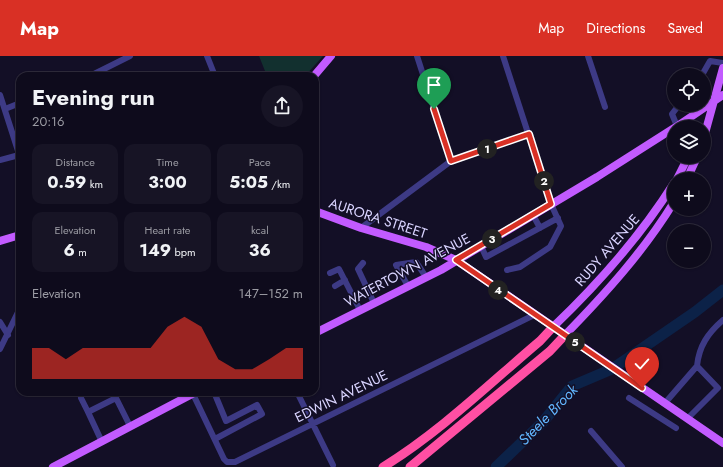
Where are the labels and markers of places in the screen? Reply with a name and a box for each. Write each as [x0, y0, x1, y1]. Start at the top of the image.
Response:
pin [417, 68, 451, 109]
pin: 1 [477, 139, 497, 159]
pin: 2 [534, 171, 554, 191]
pin: 3 [482, 229, 502, 249]
pin: 4 [488, 280, 508, 300]
pin: 5 [565, 332, 585, 352]
pin [625, 347, 659, 388]

